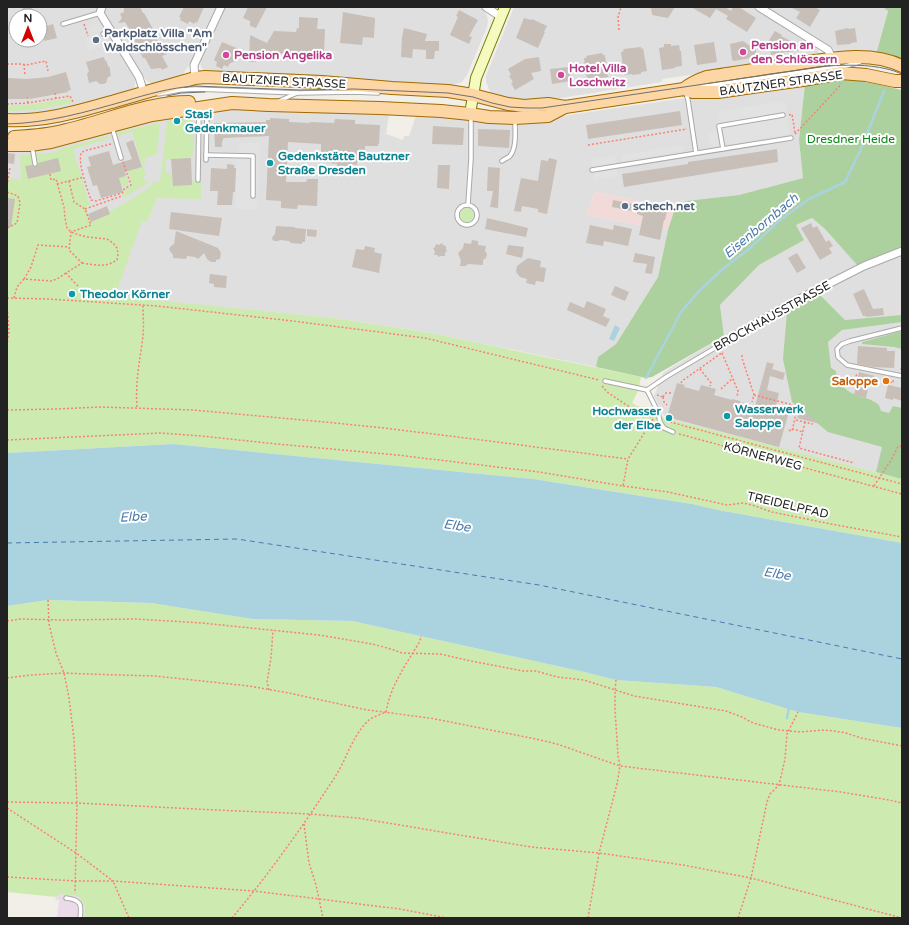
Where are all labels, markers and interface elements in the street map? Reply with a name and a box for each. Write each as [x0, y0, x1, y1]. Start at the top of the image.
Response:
north arrow [8, 8, 48, 48]
text: N [24, 12, 32, 25]
place label: Parkplatz Villa "Am Waldschlösschen" [104, 26, 212, 54]
marker: Parkplatz Villa "Am Waldschlösschen" [91, 35, 101, 45]
place label: Pension an den Schlössern [751, 38, 837, 66]
marker: Pension an den Schlössern [738, 47, 748, 57]
place label: Pension Angelika [234, 48, 332, 63]
marker: Pension Angelika [221, 50, 231, 60]
place label: Hotel Villa Loschwitz [569, 61, 627, 89]
street label: BAUTZNER STRASSE [719, 67, 844, 99]
marker: Hotel Villa Loschwitz [556, 70, 566, 80]
street label: BAUTZNER STRASSE [222, 71, 347, 91]
place label: Stasi Gedenkmauer [185, 107, 266, 135]
marker: Stasi Gedenkmauer [172, 116, 182, 126]
park label: Dresdner Heide [807, 132, 895, 146]
place label: Gedenkstätte Bautzner Straße Dresden [278, 149, 410, 177]
marker: Gedenkstätte Bautzner Straße Dresden [265, 158, 275, 168]
water label: Eisenbornbach [720, 189, 802, 262]
place label: schech.net [633, 199, 695, 213]
marker: schech.net [620, 201, 630, 211]
street label: BROCKHAUSSTRASSE [711, 278, 833, 354]
place label: Theodor Körner [79, 287, 170, 301]
marker: Theodor Körner [67, 289, 77, 299]
place label: Saloppe [832, 374, 878, 389]
marker: Saloppe [881, 376, 891, 386]
place label: Wasserwerk Saloppe [735, 402, 804, 431]
place label: Hochwasser der Elbe [592, 404, 661, 432]
marker: Wasserwerk Saloppe [722, 411, 732, 421]
marker: Hochwasser der Elbe [664, 413, 674, 423]
street label: KÖRNERWEG [722, 439, 804, 473]
street label: TREIDELPFAD [746, 489, 830, 521]
water label: Elbe [119, 508, 148, 526]
water label: Elbe [442, 516, 472, 536]
water label: Elbe [762, 564, 792, 584]

